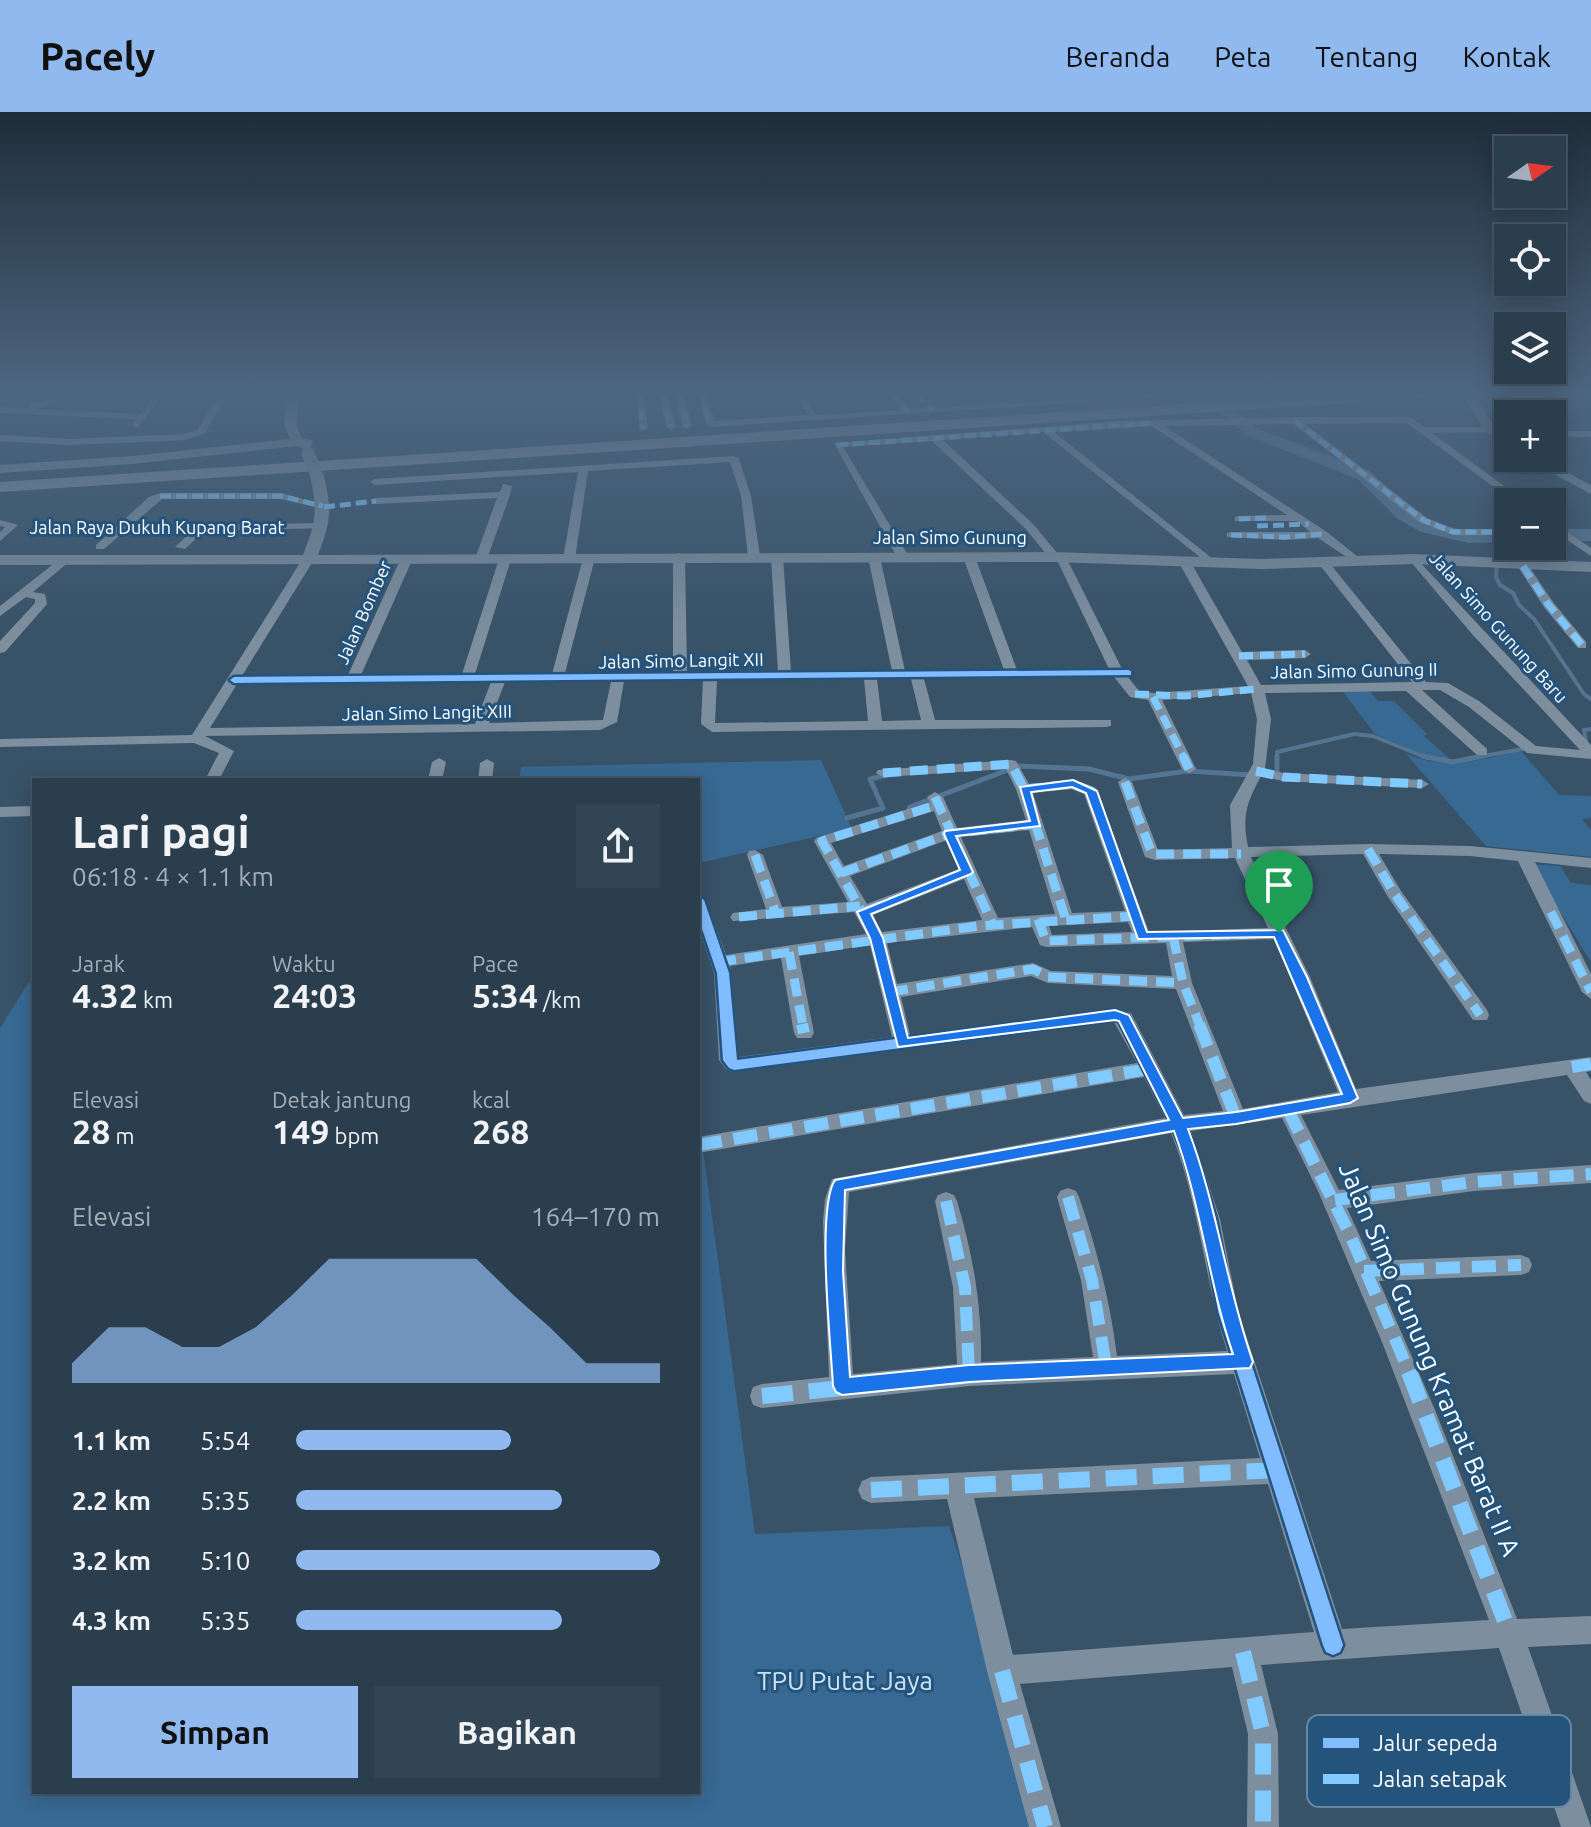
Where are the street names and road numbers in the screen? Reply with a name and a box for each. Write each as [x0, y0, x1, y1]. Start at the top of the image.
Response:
street label: Jalan Raya Dukuh Kupang Barat [29, 517, 285, 537]
street label: Jalan Simo Gunung [873, 527, 1027, 547]
street label: Jalan Simo Gunung Baru [1426, 548, 1572, 706]
street label: Jalan Bomber [331, 557, 395, 667]
street label: Jalan Simo Langit XII [598, 649, 764, 671]
street label: Jalan Simo Gunung II [1270, 659, 1438, 681]
street label: Jalan Simo Langit XIII [342, 701, 512, 723]
street label: Jalan Simo Gunung Kramat Barat II A [1334, 1158, 1526, 1560]

